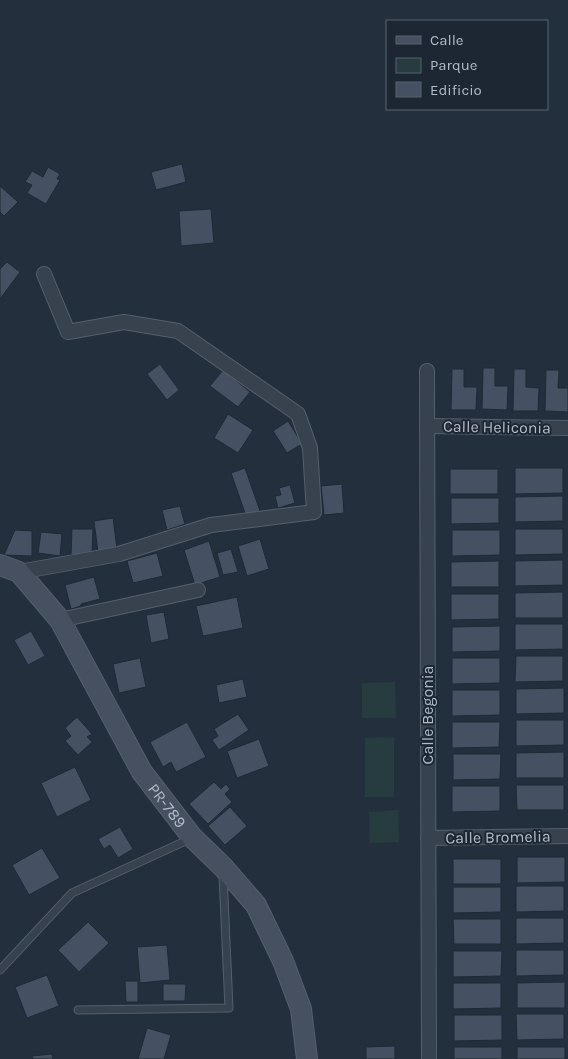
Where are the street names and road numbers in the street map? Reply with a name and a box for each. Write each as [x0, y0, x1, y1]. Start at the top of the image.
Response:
street label: Calle Heliconia [443, 417, 551, 437]
street label: Calle Begonia [418, 666, 437, 764]
street label: PR-789 [145, 779, 191, 831]
street label: Calle Bromelia [445, 827, 551, 847]

